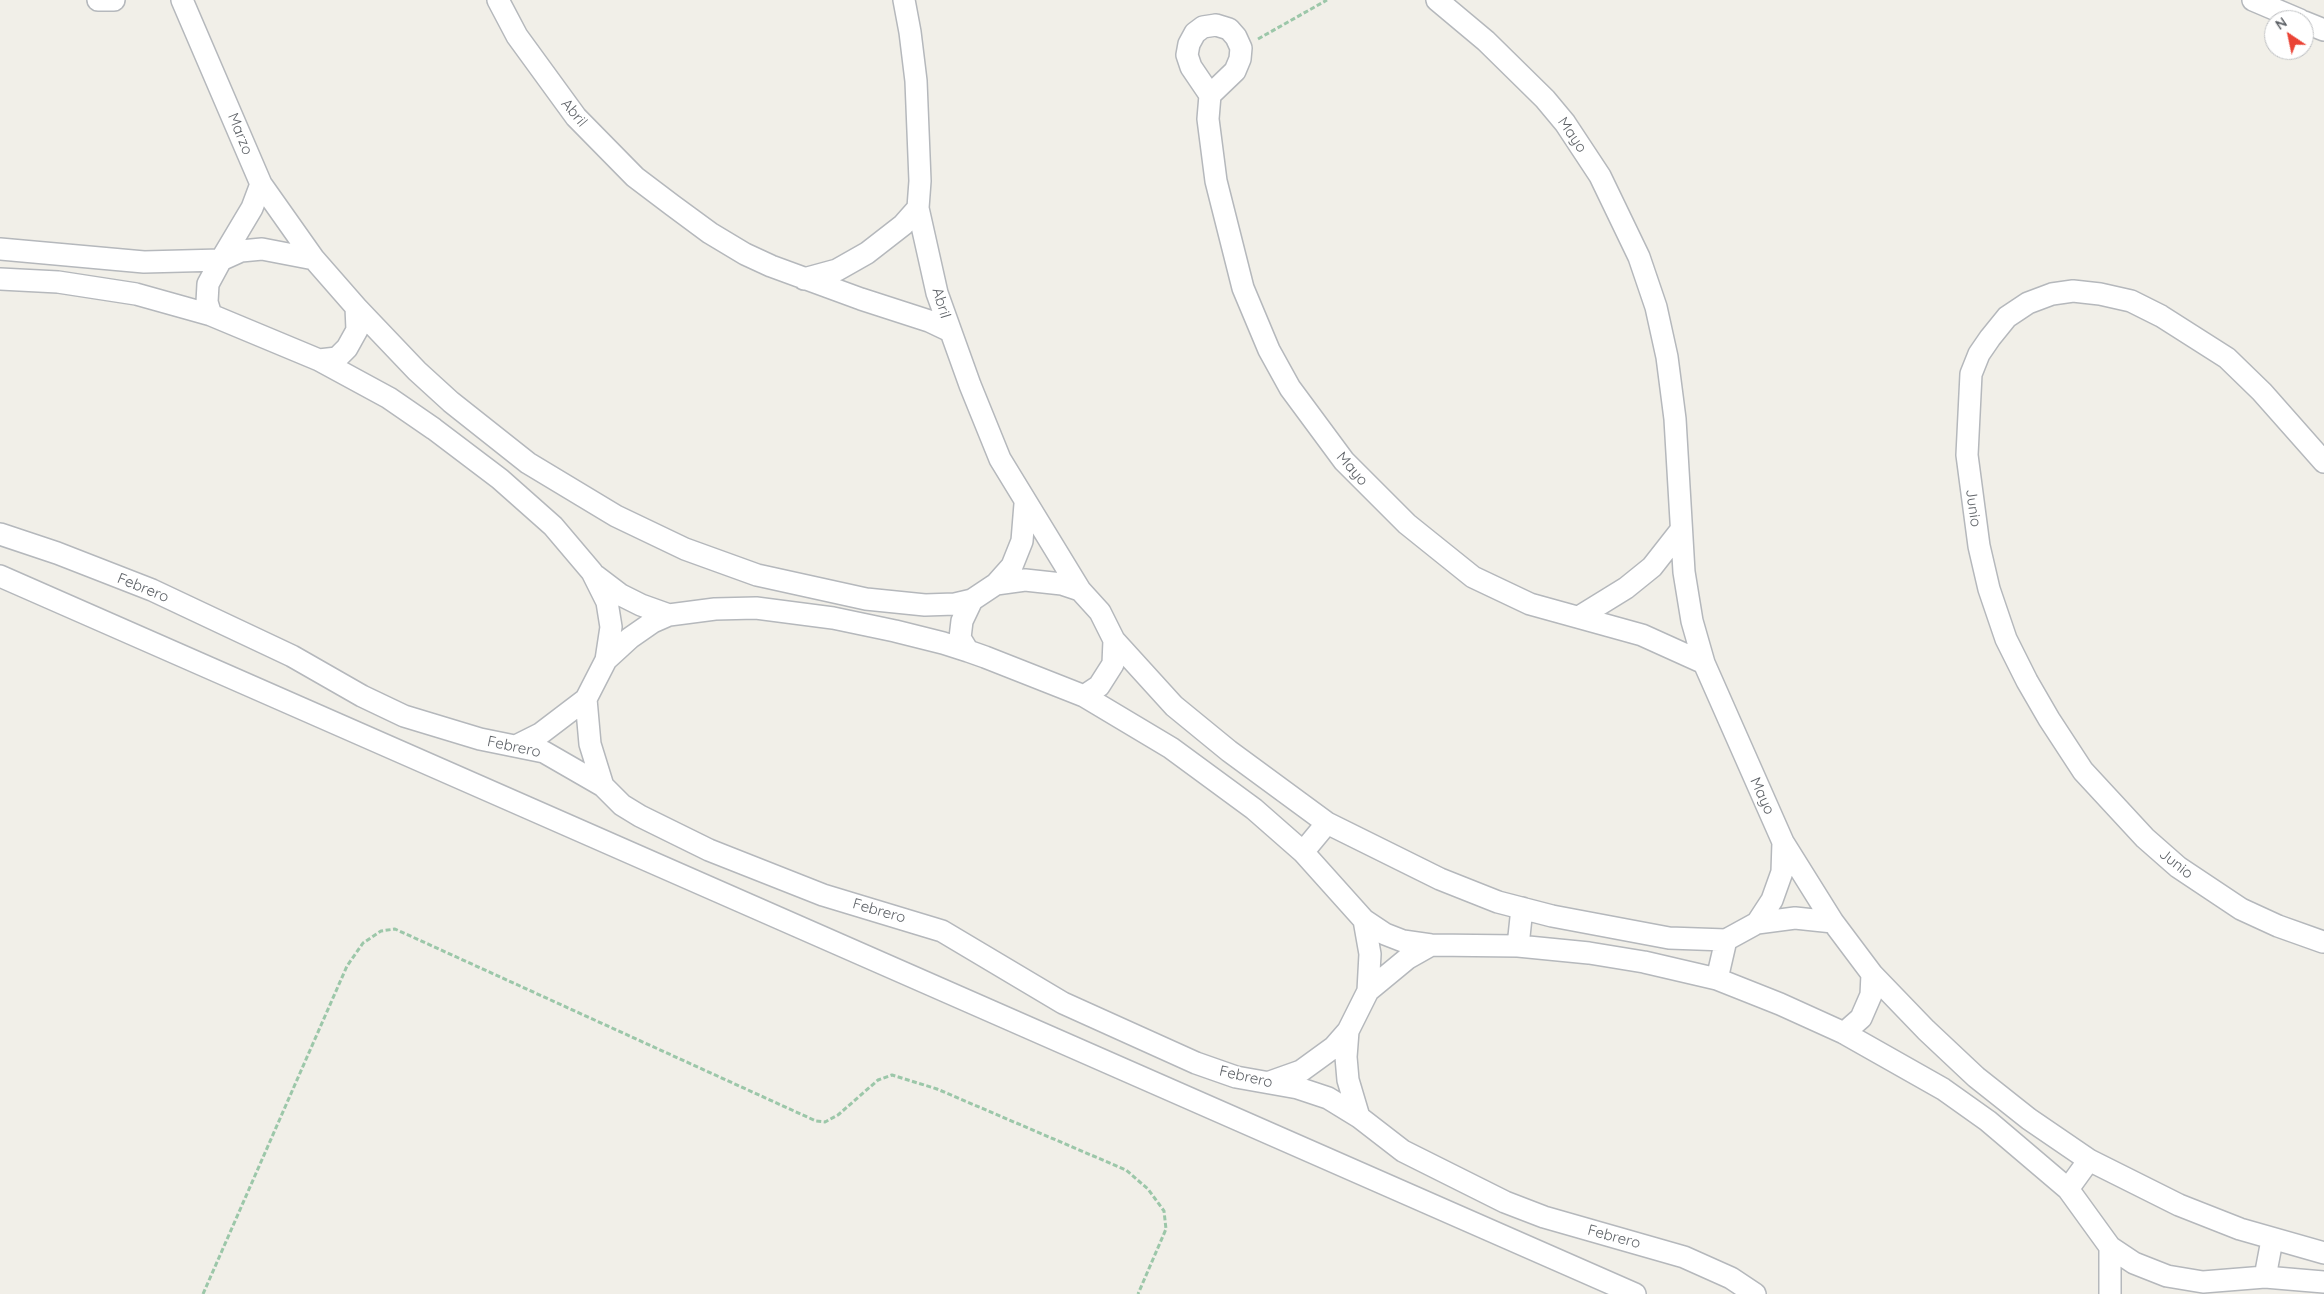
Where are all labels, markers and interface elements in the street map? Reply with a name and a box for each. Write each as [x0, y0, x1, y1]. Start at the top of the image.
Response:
north arrow [2264, 10, 2314, 60]
text: N [2272, 13, 2290, 34]
street label: Abril [557, 95, 591, 131]
street label: Marzo [224, 111, 256, 157]
street label: Mayo [1553, 114, 1591, 156]
street label: Abril [928, 285, 954, 321]
street label: Mayo [1332, 448, 1372, 490]
street label: Junio [1961, 488, 1985, 528]
street label: Febrero [114, 569, 172, 607]
street label: Febrero [486, 733, 542, 761]
street label: Mayo [1746, 775, 1778, 817]
street label: Junio [2155, 845, 2197, 883]
street label: Febrero [850, 895, 908, 927]
street label: Febrero [1218, 1062, 1274, 1092]
street label: Febrero [1585, 1221, 1643, 1253]

